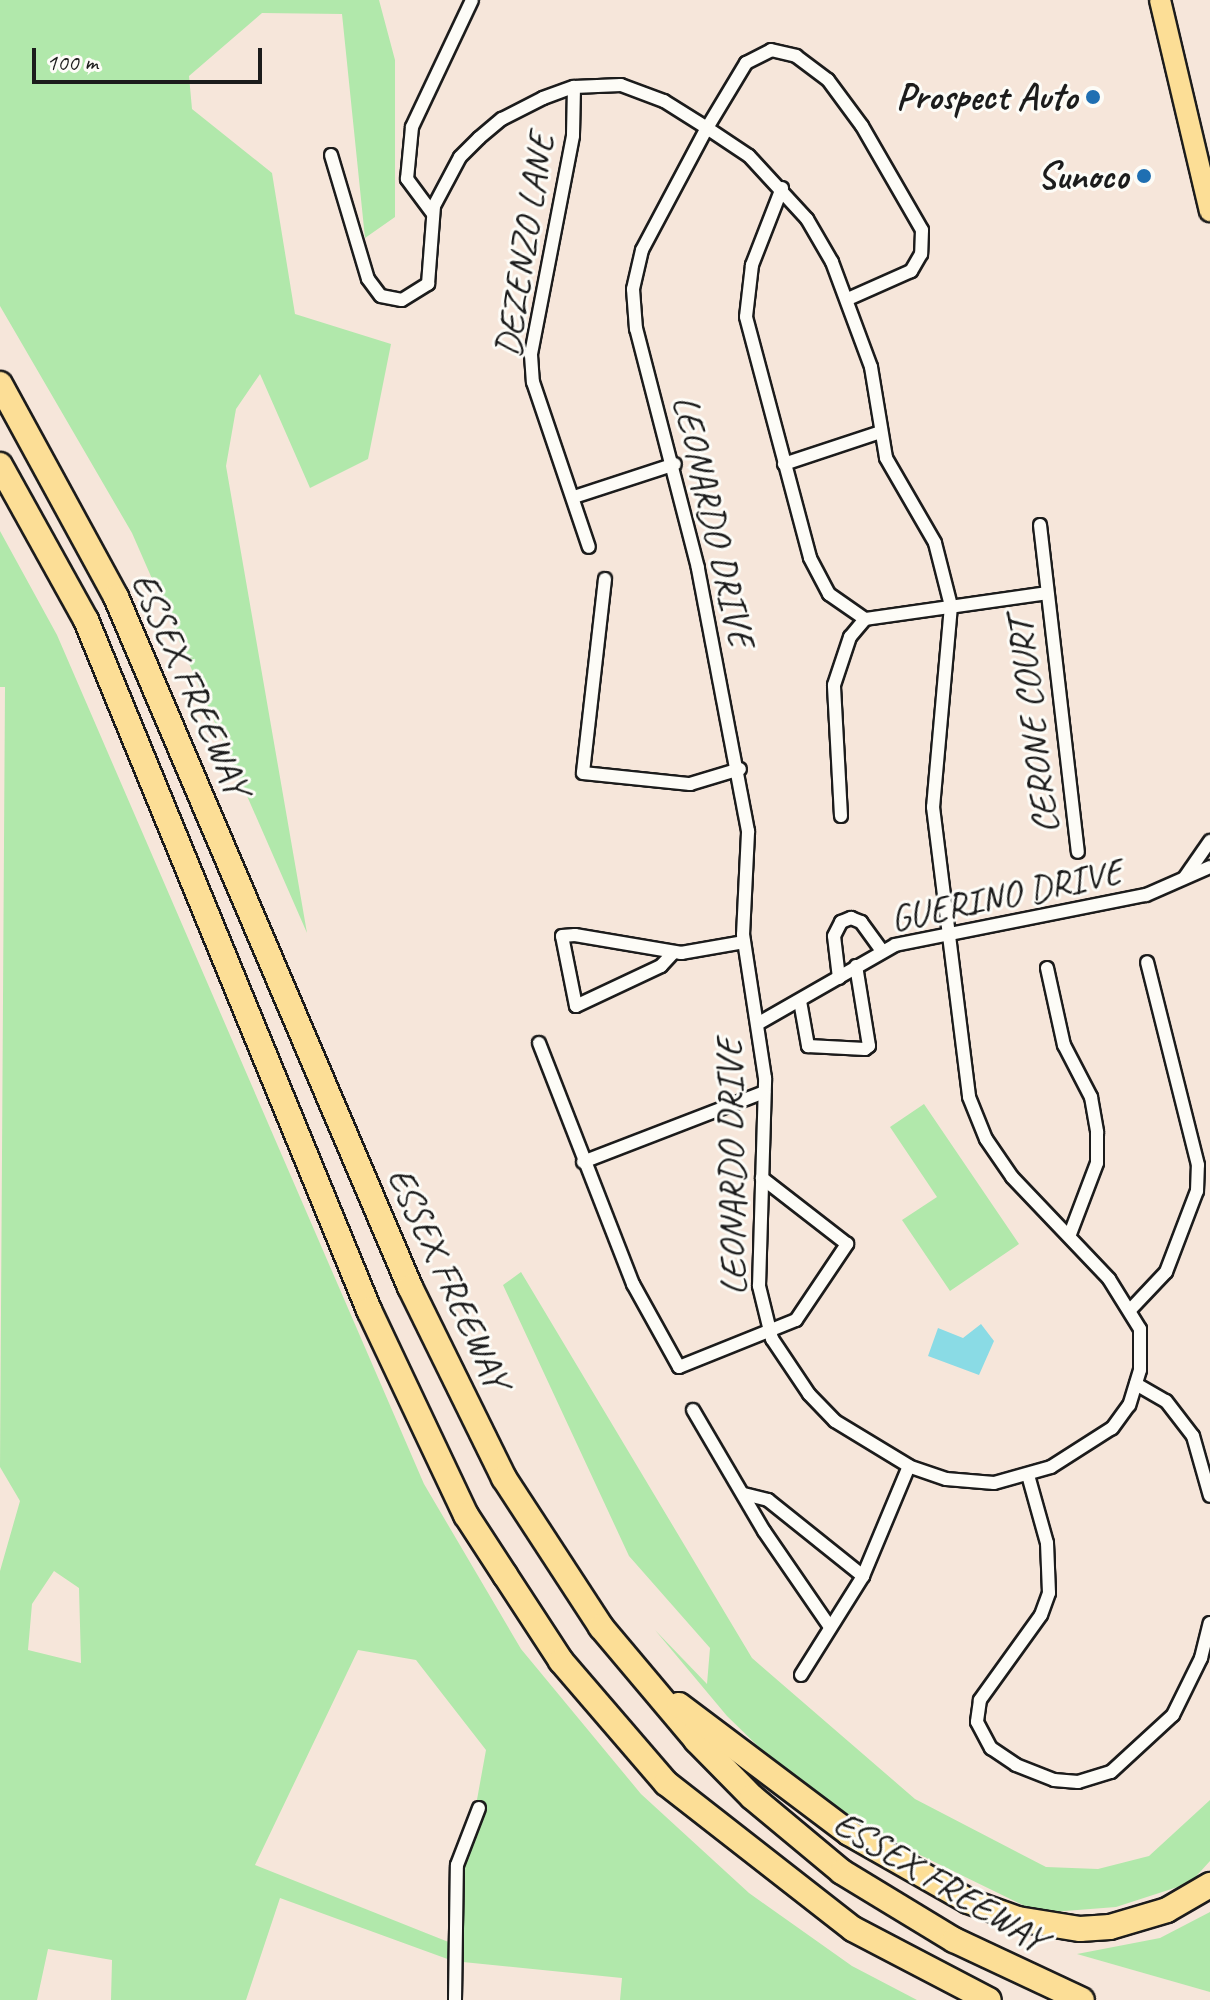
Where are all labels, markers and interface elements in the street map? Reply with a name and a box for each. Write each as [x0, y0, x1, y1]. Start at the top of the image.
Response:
scale bar [36, 32, 266, 82]
text: 100 m [46, 47, 98, 77]
place label: Prospect Auto [896, 74, 1077, 120]
marker: Prospect Auto [1084, 88, 1102, 106]
street label: DEZENZO LANE [484, 130, 564, 360]
place label: Sunoco [1037, 153, 1128, 199]
marker: Sunoco [1135, 167, 1153, 185]
street label: LEONARDO DRIVE [663, 391, 765, 651]
street label: ESSEX FREEWAY [122, 566, 260, 802]
street label: CERONE COURT [997, 616, 1069, 836]
street label: GUERINO DRIVE [886, 848, 1126, 942]
street label: LEONARDO DRIVE [706, 1038, 756, 1296]
street label: ESSEX FREEWAY [378, 1160, 520, 1396]
street label: ESSEX FREEWAY [826, 1800, 1054, 1962]

